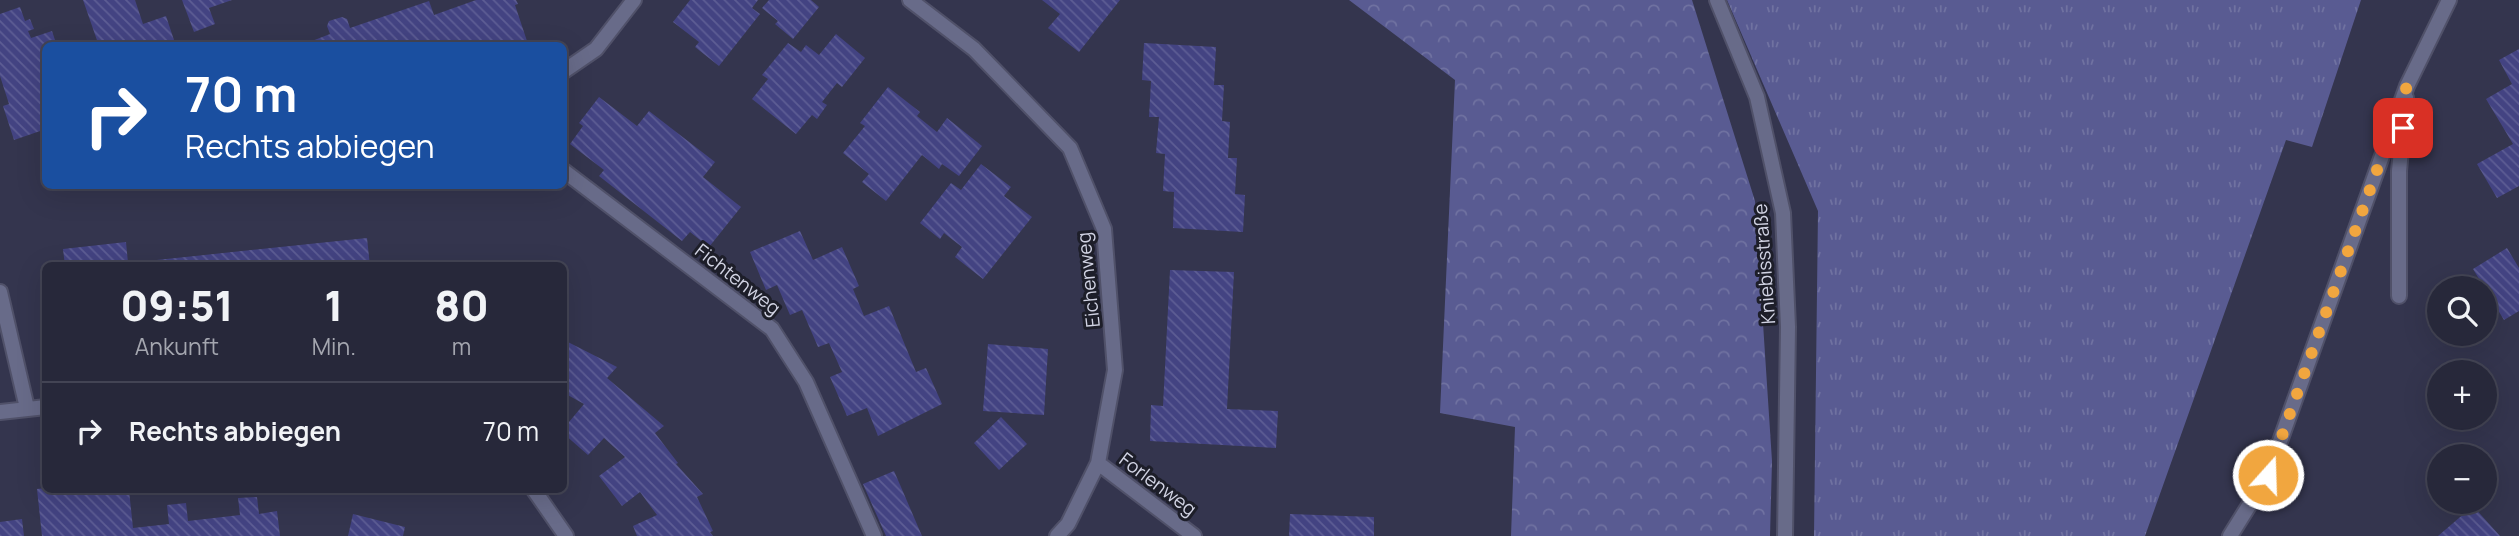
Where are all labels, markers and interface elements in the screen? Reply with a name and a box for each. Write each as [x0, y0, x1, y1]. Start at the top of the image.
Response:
text: 70 m [185, 60, 297, 127]
icon: right [70, 70, 161, 161]
pin [2373, 98, 2433, 158]
icon: arrive [2384, 109, 2422, 147]
text: Rechts abbiegen [185, 124, 435, 168]
street label: Kniebisstraße [1747, 203, 1781, 325]
street label: Eichenweg [1070, 231, 1106, 329]
street label: Fichtenweg [690, 237, 786, 321]
text: 09:51 [120, 276, 234, 334]
text: 1 [324, 276, 343, 334]
text: 80 [434, 276, 489, 334]
map controls [2427, 276, 2497, 514]
button: search [2427, 276, 2497, 346]
text: Ankunft [135, 330, 219, 362]
text: Min. [312, 330, 356, 362]
text: m [452, 330, 471, 362]
button: + [2427, 360, 2497, 430]
icon: right [70, 412, 108, 450]
text: Rechts abbiegen [129, 413, 341, 449]
text: 70 m [483, 413, 539, 449]
position arrow [2231, 438, 2305, 512]
button: − [2427, 444, 2497, 514]
street label: Forlenweg [1114, 446, 1202, 522]

